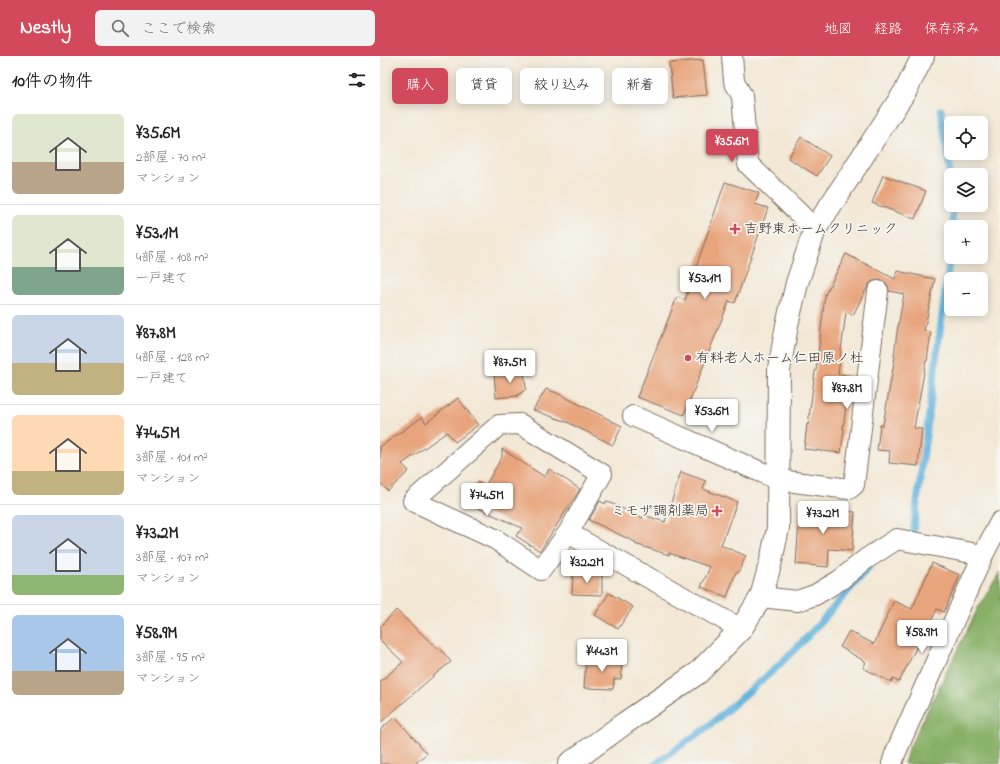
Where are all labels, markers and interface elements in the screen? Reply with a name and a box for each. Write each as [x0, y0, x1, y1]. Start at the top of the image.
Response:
search box [95, 10, 375, 46]
text: Nestly [20, 15, 71, 42]
icon: search [109, 17, 131, 39]
text: ここで検索 [141, 18, 216, 40]
text: 地図 [824, 19, 852, 40]
text: 経路 [874, 19, 902, 40]
text: 保存済み [924, 19, 980, 40]
chip: 購入 [392, 68, 448, 104]
chip: 賃貸 [456, 68, 512, 104]
chip: 絞り込み [520, 68, 604, 104]
chip: 新着 [612, 68, 668, 104]
text: 10件の物件 [12, 69, 93, 94]
icon: filters [346, 69, 368, 91]
map controls [944, 116, 988, 316]
button: locate [944, 116, 988, 160]
text: ¥35.6M [136, 121, 181, 146]
pin: ¥35.6M [699, 129, 765, 163]
icon: home [44, 130, 92, 178]
text: ¥35.6M [715, 132, 749, 151]
text: 2部屋 · 70 m² [136, 148, 206, 167]
button: layers [944, 168, 988, 212]
text: マンション [136, 169, 200, 188]
place label: 吉野東ホームクリニック [744, 219, 897, 240]
button: + [944, 220, 988, 264]
text: ¥53.1M [136, 221, 179, 246]
marker: 吉野東ホームクリニック [729, 223, 741, 235]
icon: home [44, 231, 92, 279]
text: 4部屋 · 108 m² [136, 248, 208, 267]
pin: ¥53.1M [672, 266, 738, 300]
text: 一戸建て [136, 269, 188, 288]
text: ¥53.1M [689, 269, 721, 288]
button: − [944, 272, 988, 316]
text: ¥87.8M [136, 321, 176, 346]
icon: home [44, 331, 92, 379]
text: 4部屋 · 128 m² [136, 348, 209, 367]
place label: 有料老人ホーム仁田原ノ杜 [696, 348, 863, 369]
pin: ¥87.5M [477, 350, 543, 384]
text: ¥87.5M [493, 353, 527, 372]
marker: 有料老人ホーム仁田原ノ杜 [683, 353, 693, 363]
text: 一戸建て [136, 369, 188, 388]
pin: ¥87.8M [814, 376, 880, 410]
text: ¥87.8M [832, 379, 862, 398]
pin: ¥53.6M [679, 399, 745, 433]
text: ¥53.6M [695, 402, 729, 421]
text: ¥74.5M [136, 421, 180, 446]
icon: home [44, 431, 92, 479]
text: 3部屋 · 101 m² [136, 448, 208, 467]
text: マンション [136, 469, 200, 488]
pin: ¥74.5M [454, 483, 520, 517]
text: ¥74.5M [470, 486, 504, 505]
place label: ミモザ調剤薬局 [611, 501, 709, 522]
pin: ¥73.2M [790, 501, 856, 535]
text: ¥73.2M [807, 504, 839, 523]
marker: ミモザ調剤薬局 [712, 506, 722, 516]
text: ¥73.2M [136, 521, 179, 546]
icon: home [44, 531, 92, 579]
text: 3部屋 · 107 m² [136, 548, 209, 567]
pin: ¥32.2M [554, 550, 620, 584]
text: ¥32.2M [570, 553, 604, 572]
text: マンション [136, 569, 200, 588]
pin: ¥58.9M [889, 620, 955, 654]
text: ¥58.9M [136, 621, 178, 646]
text: ¥58.9M [906, 623, 938, 642]
icon: home [44, 631, 92, 679]
pin: ¥44.3M [569, 639, 635, 673]
text: ¥44.3M [586, 642, 618, 661]
text: 3部屋 · 95 m² [136, 648, 205, 667]
text: マンション [136, 669, 200, 688]

